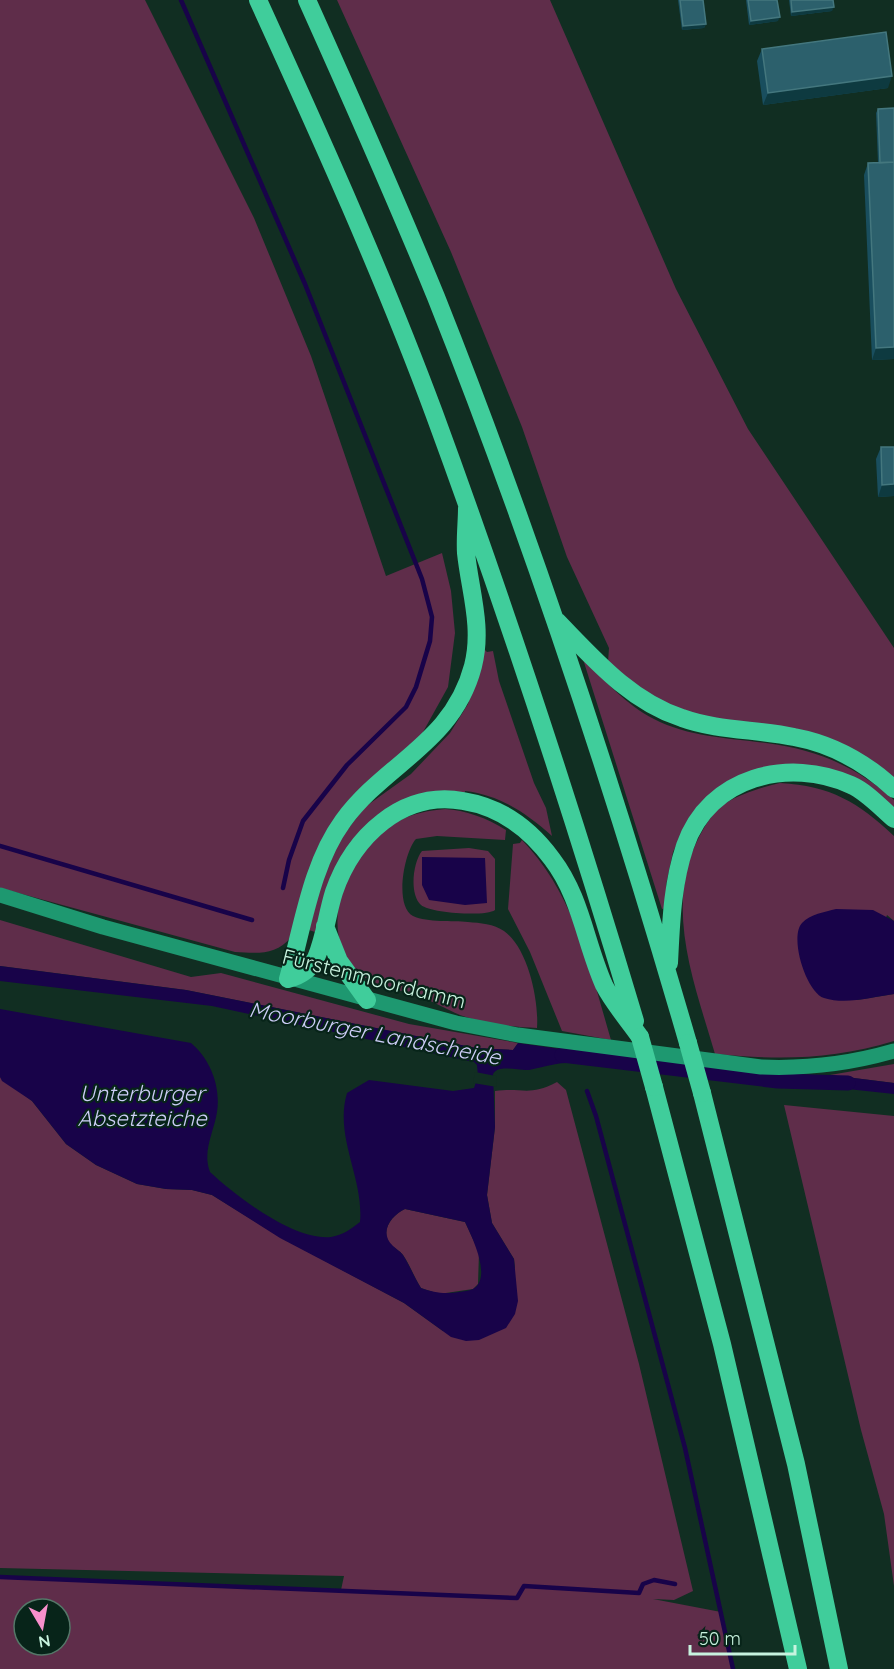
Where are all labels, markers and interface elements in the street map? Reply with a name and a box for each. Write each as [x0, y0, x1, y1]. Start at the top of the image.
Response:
street label: Fürstenmoordamm [280, 943, 469, 1013]
water label: Moorburger Landscheide [247, 995, 505, 1071]
water label: Unterburger Absetzteiche [77, 1079, 208, 1132]
north arrow [12, 1597, 72, 1657]
scale bar [690, 1618, 795, 1656]
text: 50 m [699, 1627, 741, 1650]
text: N [37, 1631, 52, 1653]

